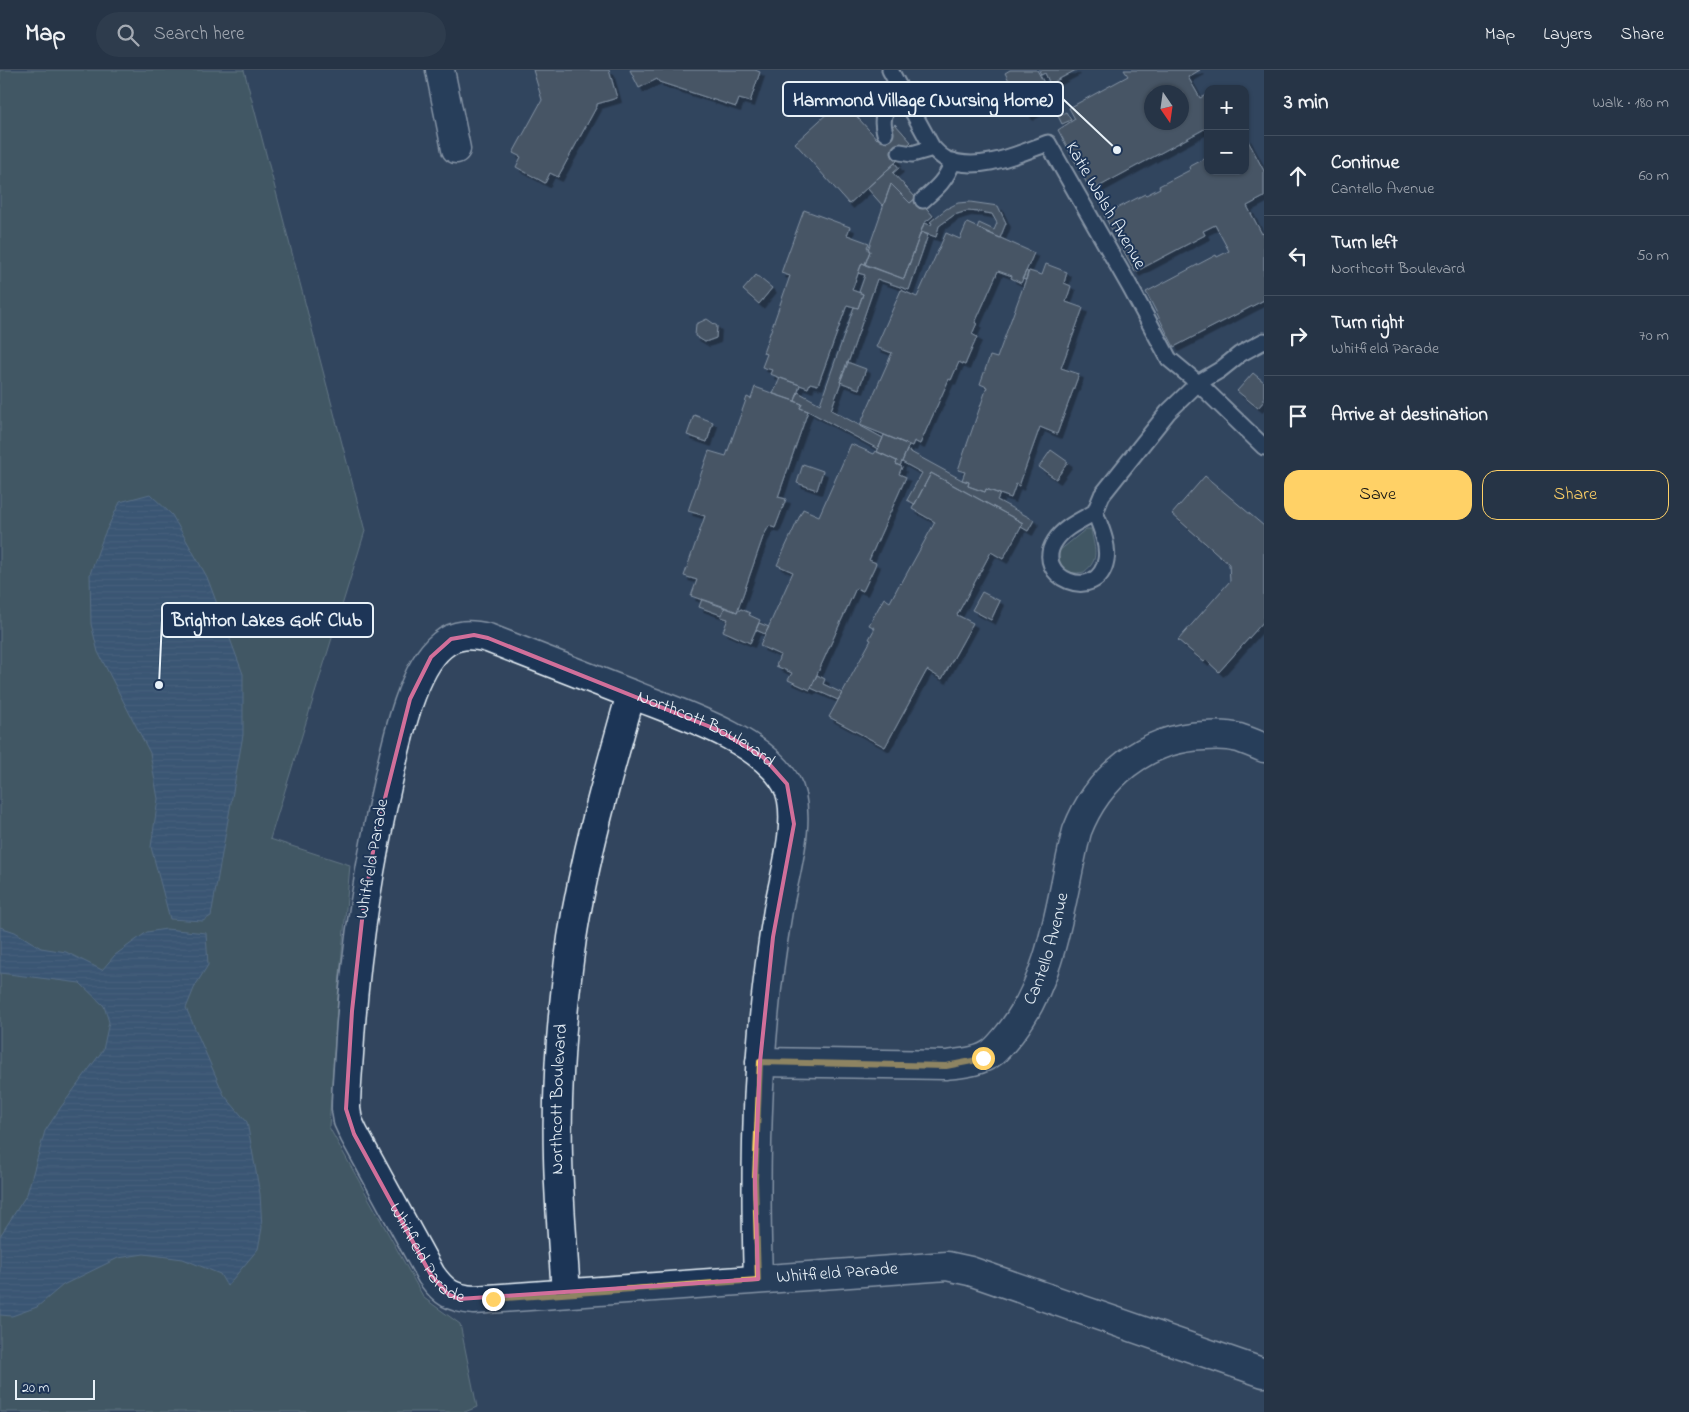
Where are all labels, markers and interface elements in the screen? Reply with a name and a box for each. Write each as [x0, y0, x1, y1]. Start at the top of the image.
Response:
search box [96, 12, 446, 57]
text: Map [25, 17, 66, 52]
icon: search [114, 21, 142, 49]
text: Search here [154, 21, 245, 48]
text: Map [1485, 22, 1515, 48]
text: Layers [1543, 22, 1593, 48]
text: Share [1621, 22, 1664, 48]
callout: Hammond Village (Nursing Home) [783, 82, 1063, 116]
north arrow [1144, 85, 1189, 130]
map controls [1204, 85, 1249, 175]
button: + [1204, 85, 1249, 130]
text: Hammond Village (Nursing Home) [793, 88, 1054, 117]
text: 3 min [1284, 88, 1328, 118]
text: Walk · 180 m [1592, 91, 1669, 115]
button: − [1204, 130, 1249, 175]
street label: Katie Walsh Avenue [1058, 138, 1152, 275]
text: Continue [1331, 150, 1399, 177]
icon: ahead [1284, 162, 1312, 190]
text: 60 m [1639, 164, 1669, 188]
text: Cantello Avenue [1331, 177, 1434, 201]
text: Turn left [1331, 230, 1398, 257]
icon: left [1284, 242, 1312, 270]
text: 50 m [1637, 244, 1669, 268]
text: Northcott Boulevard [1331, 257, 1465, 281]
text: Turn right [1331, 310, 1404, 337]
icon: right [1284, 322, 1312, 350]
text: 70 m [1639, 324, 1669, 348]
text: Whitfield Parade [1331, 337, 1439, 361]
icon: arrive [1284, 402, 1312, 430]
text: Arrive at destination [1331, 402, 1488, 429]
button: Save [1284, 470, 1472, 520]
button: Share [1482, 470, 1669, 520]
callout: Brighton Lakes Golf Club [162, 603, 373, 637]
text: Brighton Lakes Golf Club [171, 608, 363, 637]
street label: Northcott Boulevard [633, 684, 780, 774]
street label: Whitfield Parade [350, 796, 397, 921]
street label: Cantello Avenue [1017, 890, 1077, 1010]
street label: Northcott Boulevard [545, 1023, 575, 1175]
route start [972, 1047, 995, 1070]
street label: Whitfield Parade [381, 1199, 468, 1312]
street label: Whitfield Parade [776, 1256, 900, 1291]
route end [482, 1288, 505, 1311]
scale bar [15, 1377, 95, 1400]
text: 20 m [22, 1378, 49, 1399]

